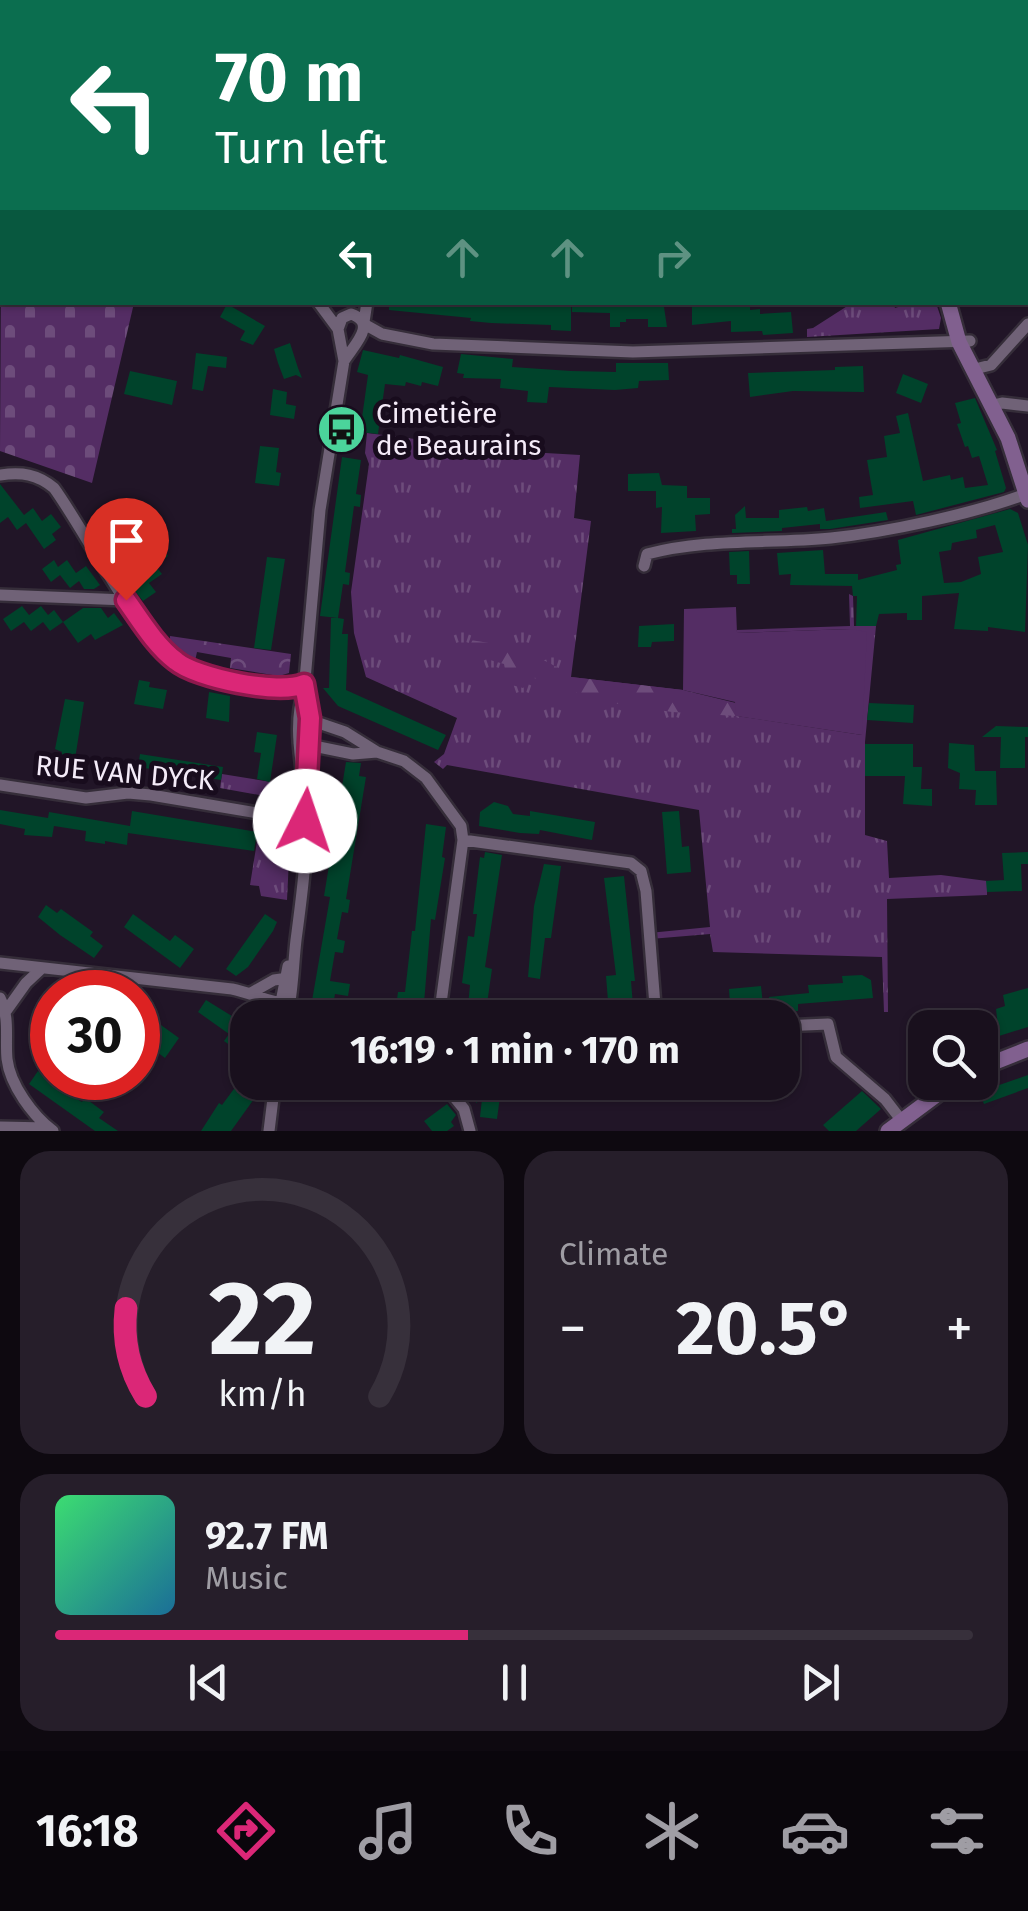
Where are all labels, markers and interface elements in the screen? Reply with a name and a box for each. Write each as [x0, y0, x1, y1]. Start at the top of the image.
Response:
text: 70 m [215, 36, 364, 120]
icon: left [50, 40, 180, 170]
text: Turn left [215, 121, 387, 175]
icon: left [330, 230, 385, 285]
icon: ahead [435, 230, 490, 285]
icon: ahead [540, 230, 595, 285]
icon: right [645, 230, 700, 285]
place label: Cimetière de Beaurains [376, 397, 541, 462]
bus stop icon: Cimetière de Beaurains [315, 403, 367, 455]
pin [84, 498, 169, 601]
icon: arrive [99, 513, 154, 568]
street label: RUE VAN DYCK [34, 749, 216, 797]
position arrow [253, 769, 357, 873]
speed limit sign: 30 [30, 970, 160, 1100]
map controls [908, 1010, 998, 1100]
button: search [908, 1010, 998, 1100]
text: 16:19 · 1 min · 170 m [350, 1027, 680, 1073]
text: Climate [559, 1235, 668, 1273]
text: 22 [208, 1257, 316, 1382]
text: 20.5° [676, 1284, 856, 1374]
text: − [559, 1296, 587, 1362]
text: + [946, 1296, 973, 1362]
text: km/h [218, 1373, 306, 1415]
text: 92.7 FM [205, 1513, 328, 1559]
text: Music [205, 1559, 288, 1597]
icon: previous [181, 1655, 236, 1710]
icon: pause [487, 1655, 542, 1710]
icon: next [793, 1655, 848, 1710]
icon: directions [211, 1796, 281, 1866]
icon: music [353, 1796, 423, 1866]
icon: phone [495, 1796, 565, 1866]
icon: climate [637, 1796, 707, 1866]
icon: car [780, 1796, 850, 1866]
icon: filters [922, 1796, 992, 1866]
text: 16:18 [36, 1804, 139, 1858]

